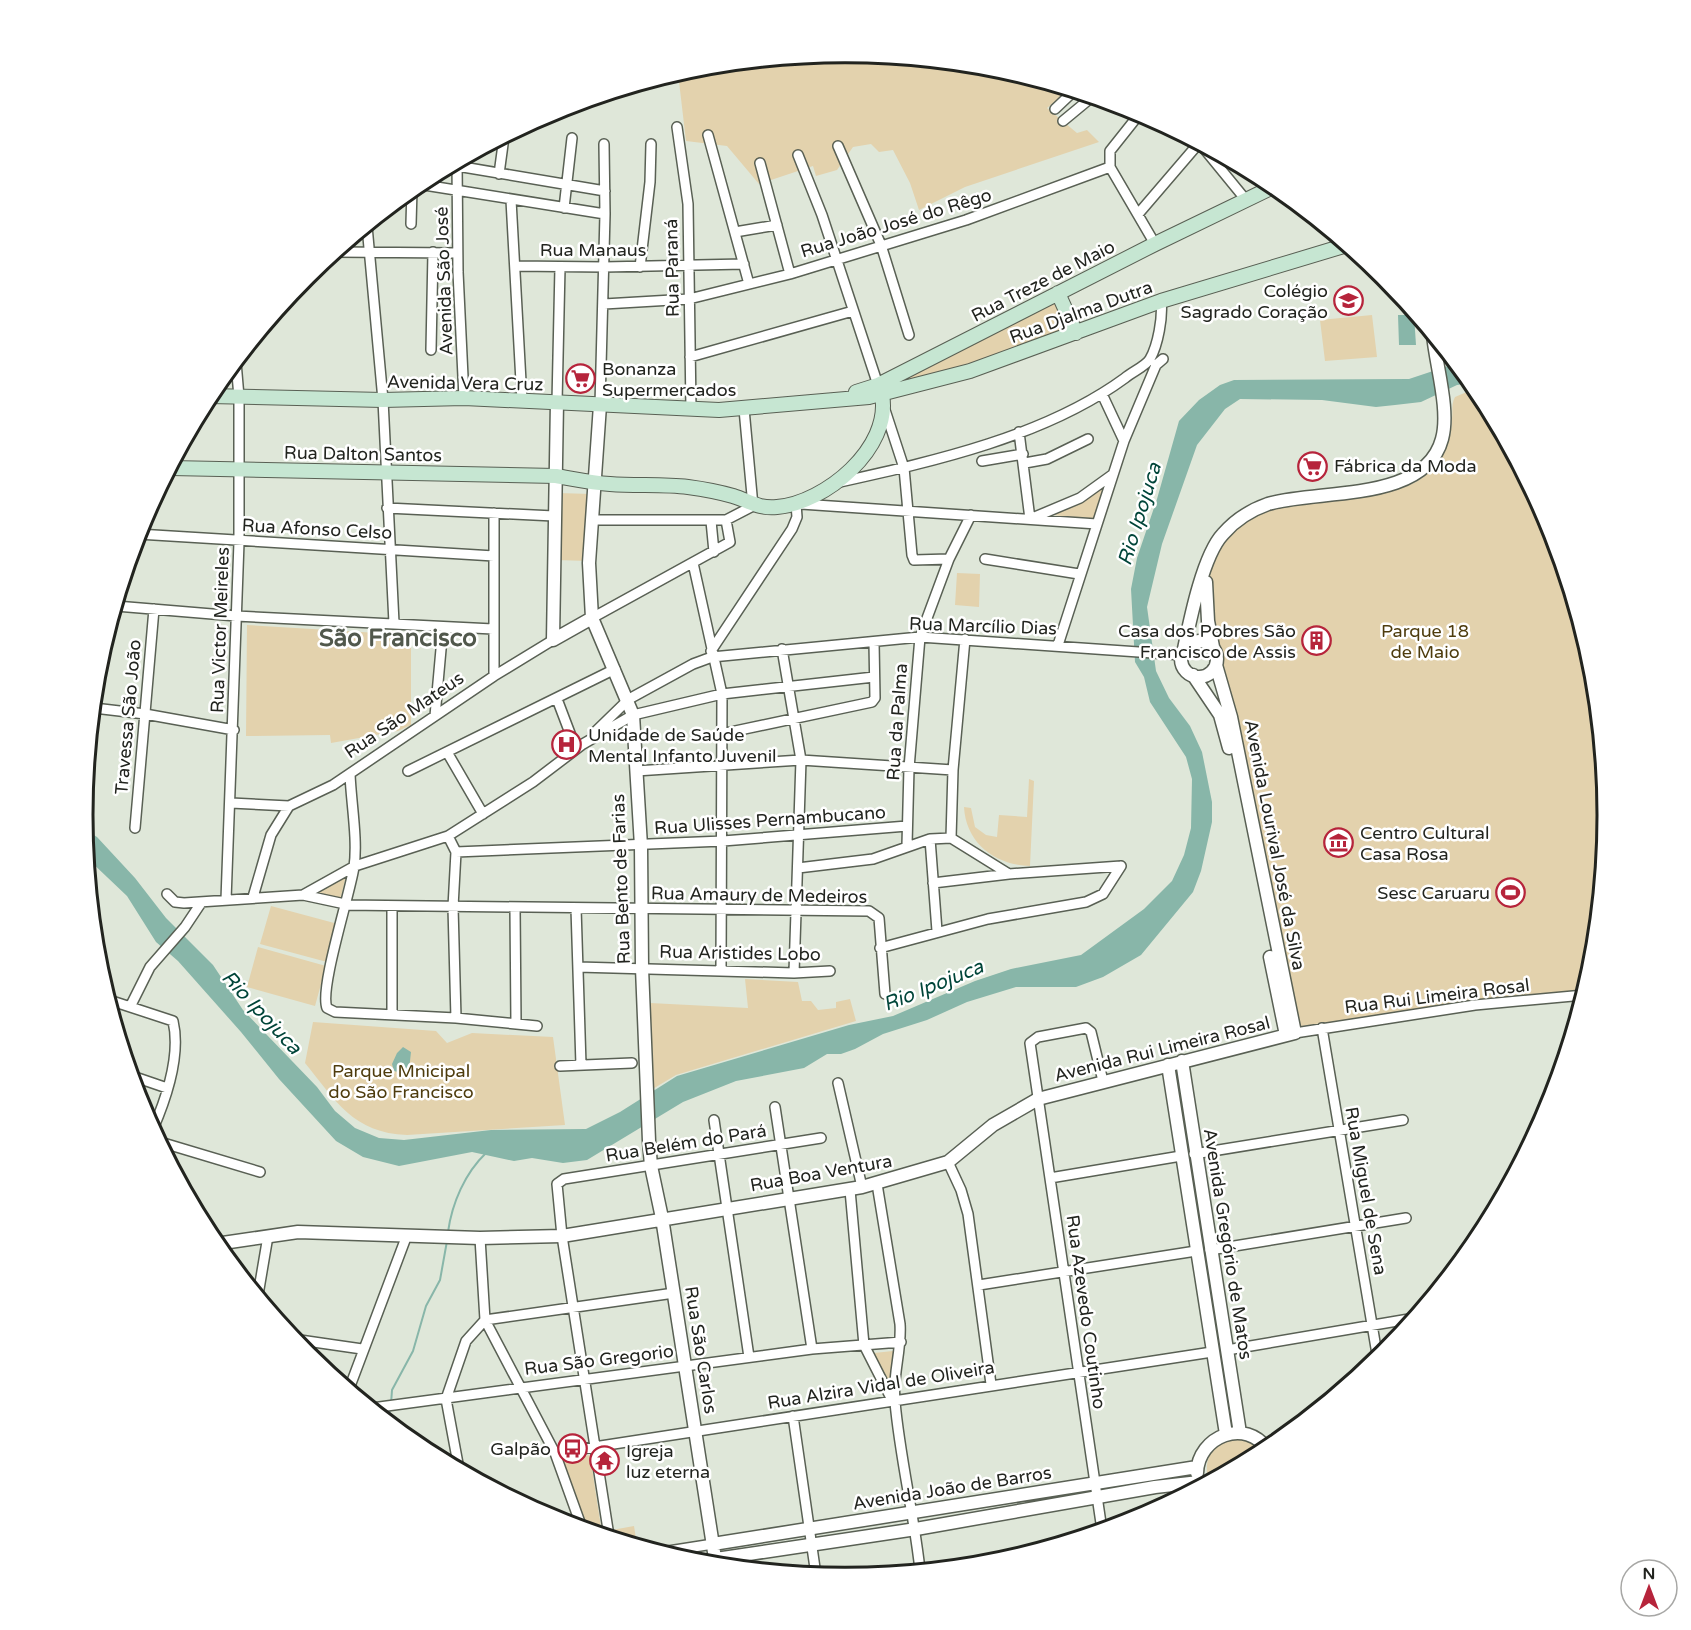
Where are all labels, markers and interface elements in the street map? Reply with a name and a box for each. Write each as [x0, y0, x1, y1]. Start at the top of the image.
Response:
street label: Rua João José do Rêgo [798, 183, 994, 263]
street label: Avenida São José [430, 206, 458, 356]
street label: Rua Paraná [660, 219, 684, 317]
street label: Rua Treze de Maio [967, 235, 1119, 327]
street label: Rua Manaus [540, 239, 646, 261]
street label: Rua Djalma Dutra [1006, 276, 1156, 348]
place label: Colégio Sagrado Coração [1181, 280, 1328, 323]
school or university icon: Colégio Sagrado Coração [1333, 285, 1365, 317]
place label: Bonanza Supermercados [602, 358, 736, 401]
supermarket icon: Bonanza Supermercados [565, 363, 597, 395]
street label: Avenida Vera Cruz [387, 371, 543, 395]
street label: Rua Dalton Santos [284, 442, 442, 466]
supermarket icon: Fábrica da Moda [1297, 450, 1329, 482]
place label: Fábrica da Moda [1334, 455, 1477, 477]
water label: Rio Ipojuca [1113, 459, 1167, 568]
street label: Rua Afonso Celso [241, 514, 393, 544]
street label: Rua Victor Meireles [206, 547, 234, 713]
street label: Rua Marcílio Dias [909, 612, 1057, 640]
place label: Casa dos Pobres São Francisco de Assis [1118, 620, 1296, 663]
park label: Parque 18 de Maio [1381, 620, 1469, 663]
district label: São Francisco [319, 624, 477, 653]
building icon: Casa dos Pobres São Francisco de Assis [1301, 625, 1333, 657]
street label: Travessa São João [110, 638, 146, 795]
street label: Rua da Palma [882, 663, 912, 781]
street label: Rua São Mateus [340, 667, 468, 763]
street label: Avenida Lourival José da Silva [1240, 718, 1310, 972]
place label: Unidade de Saúde Mental Infanto Juvenil [588, 724, 777, 767]
hospital icon: Unidade de Saúde Mental Infanto Juvenil [551, 729, 583, 761]
street label: Rua Bento de Farias [607, 794, 635, 964]
street label: Rua Ulisses Pernambucano [653, 801, 887, 839]
place label: Centro Cultural Casa Rosa [1360, 822, 1489, 865]
museum icon: Centro Cultural Casa Rosa [1323, 827, 1355, 859]
sports icon: Sesc Caruaru [1495, 877, 1527, 909]
street label: Rua Amaury de Medeiros [651, 882, 867, 908]
place label: Sesc Caruaru [1377, 882, 1490, 904]
street label: Rua Aristides Lobo [659, 941, 821, 965]
water label: Rio Ipojuca [880, 955, 988, 1017]
water label: Rio Ipojuca [216, 966, 307, 1060]
street label: Rua Rui Limeira Rosal [1343, 974, 1531, 1018]
street label: Avenida Rui Limeira Rosal [1052, 1012, 1272, 1086]
park label: Parque Mnicipal do São Francisco [328, 1060, 474, 1103]
street label: Rua Miguel de Sena [1340, 1105, 1392, 1277]
street label: Rua Belém do Pará [604, 1119, 768, 1167]
street label: Avenida Gregório de Matos [1199, 1127, 1257, 1361]
street label: Rua Boa Ventura [748, 1150, 894, 1196]
street label: Rua Azevedo Coutinho [1061, 1213, 1111, 1411]
street label: Rua São Carlos [680, 1285, 722, 1415]
street label: Rua São Gregorio [523, 1340, 675, 1380]
street label: Rua Alzira Vidal de Oliveira [766, 1356, 996, 1414]
bus stop icon: Galpão [556, 1433, 588, 1465]
place label: Galpão [490, 1438, 551, 1460]
place label: Igreja luz eterna [626, 1440, 710, 1483]
temple icon: Igreja luz eterna [589, 1445, 621, 1477]
street label: Avenida João de Barros [851, 1461, 1053, 1515]
north arrow [1619, 1558, 1679, 1618]
text: N [1643, 1564, 1655, 1584]

